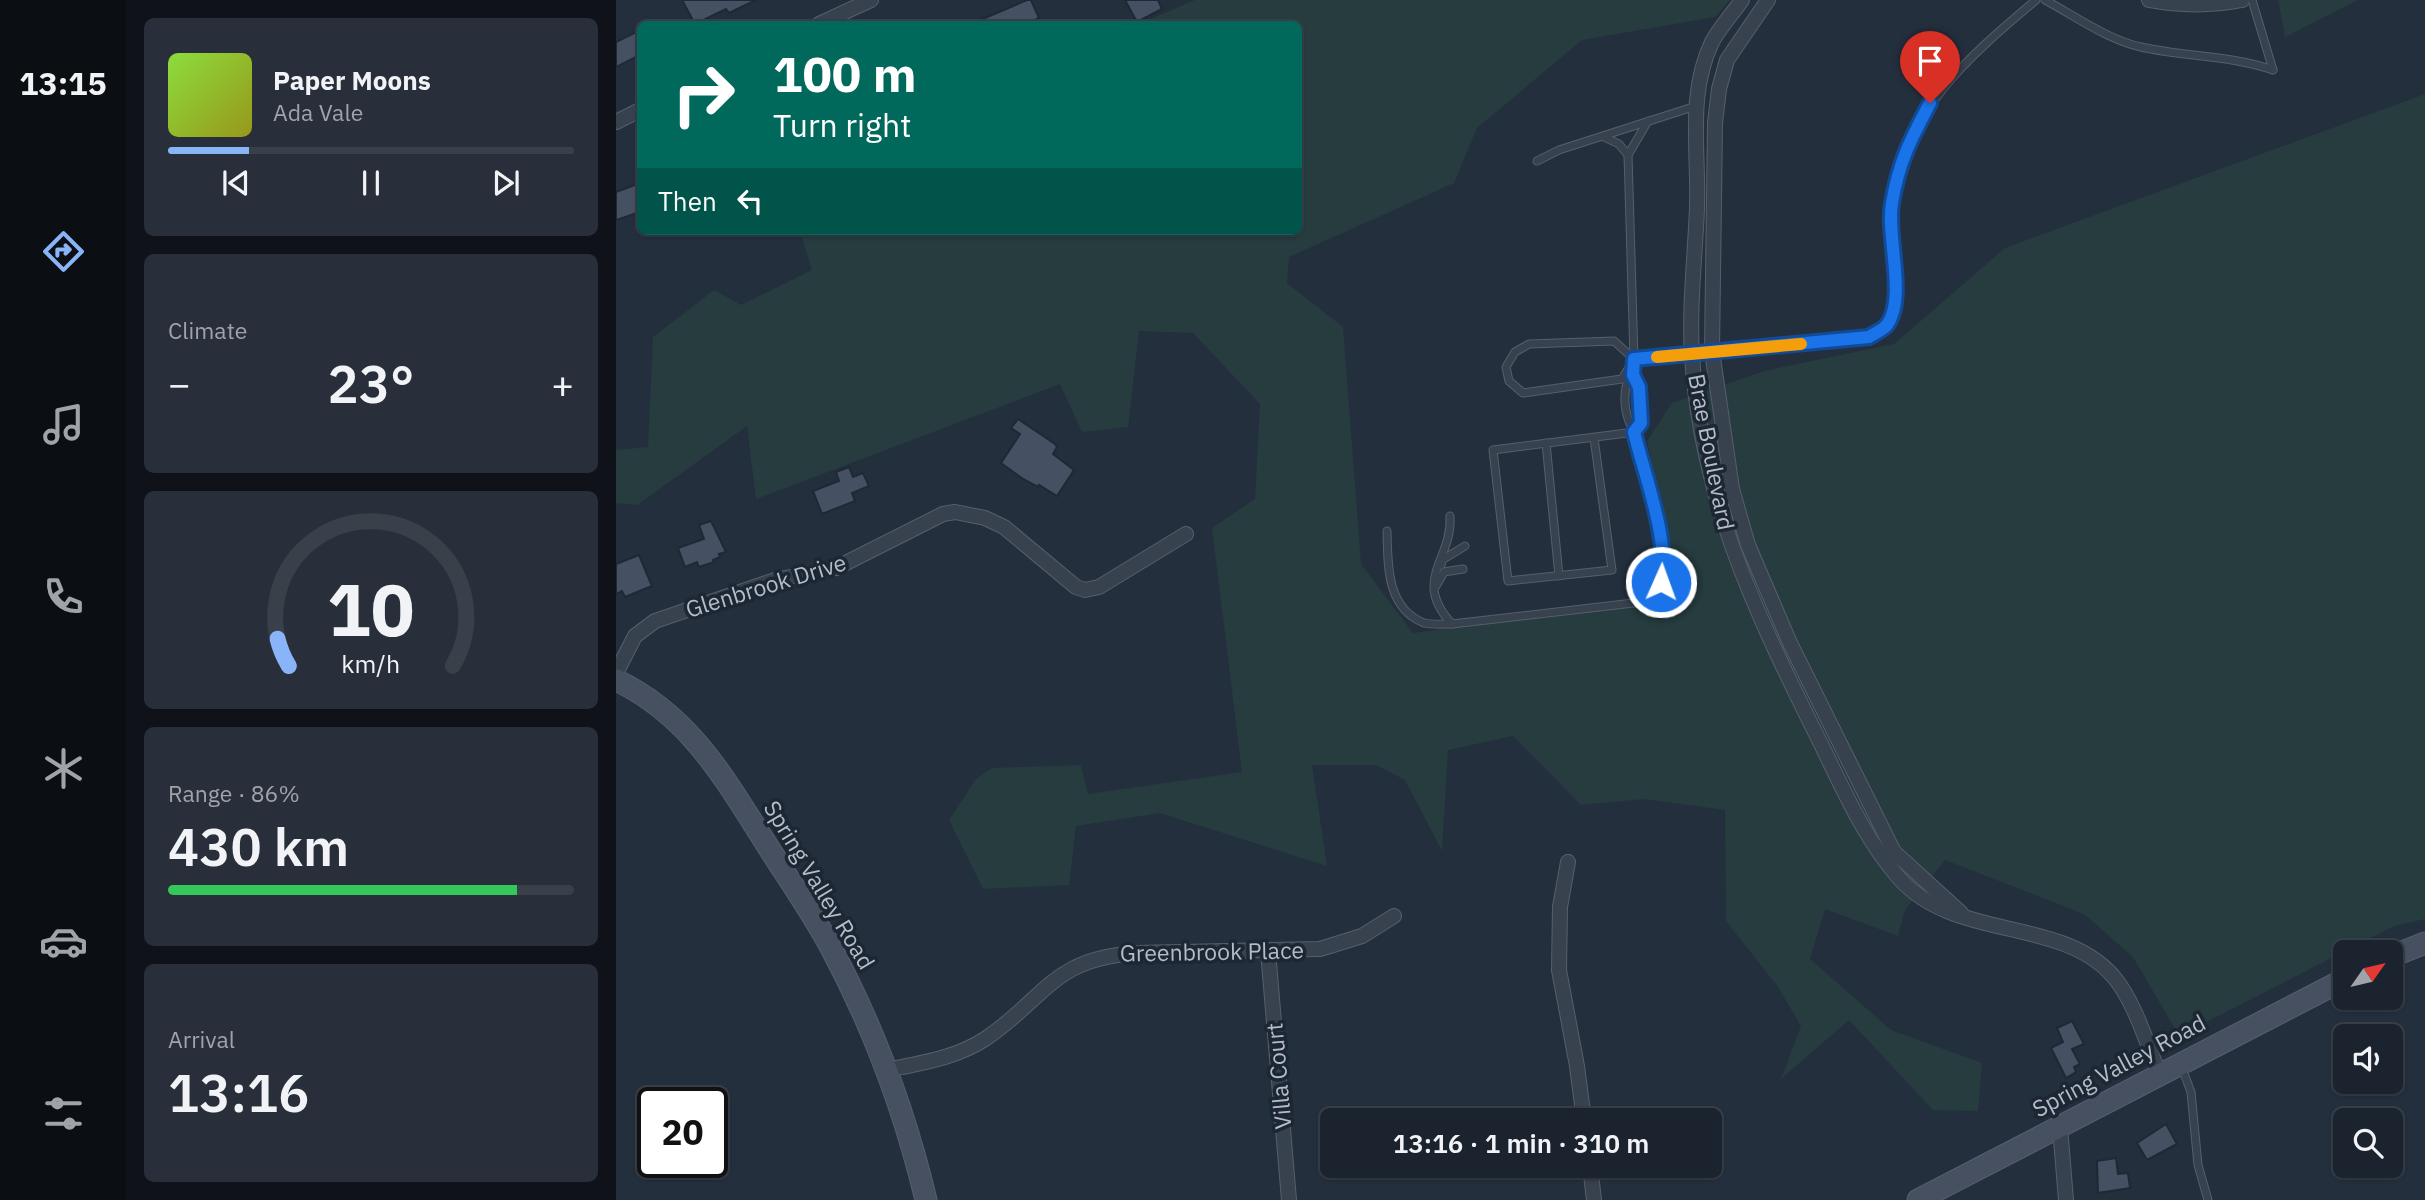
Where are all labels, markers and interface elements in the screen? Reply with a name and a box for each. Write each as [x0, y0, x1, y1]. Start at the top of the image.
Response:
pin [1900, 31, 1960, 103]
text: 100 m [773, 42, 917, 105]
icon: arrive [1911, 42, 1949, 80]
icon: right [658, 49, 749, 140]
text: 13:15 [19, 62, 107, 104]
text: Paper Moons [273, 63, 431, 97]
text: Ada Vale [273, 97, 363, 127]
text: Turn right [773, 104, 911, 146]
icon: previous [217, 164, 255, 202]
icon: pause [352, 164, 390, 202]
icon: next [487, 164, 525, 202]
icon: left [731, 182, 769, 220]
text: Then [658, 184, 717, 218]
icon: directions [39, 227, 88, 276]
text: Climate [168, 315, 247, 345]
text: 23° [328, 350, 414, 417]
text: − [168, 359, 191, 408]
text: + [551, 359, 574, 408]
street label: Brae Boulevard [1682, 371, 1742, 532]
icon: music [39, 400, 88, 449]
position arrow [1624, 545, 1698, 619]
street label: Glenbrook Drive [682, 546, 850, 624]
text: 10 [327, 561, 415, 656]
icon: phone [39, 572, 88, 621]
text: km/h [342, 647, 400, 680]
icon: climate [39, 744, 88, 793]
text: Range · 86% [168, 778, 300, 808]
street label: Spring Valley Road [758, 795, 882, 974]
text: 430 km [168, 813, 349, 880]
icon: car [39, 917, 88, 966]
street label: Greenbrook Place [1120, 934, 1304, 968]
north arrow [2333, 940, 2403, 1010]
map controls [2333, 940, 2403, 1178]
street label: Spring Valley Road [2027, 1007, 2210, 1123]
street label: Villa Court [1258, 1022, 1298, 1131]
text: Arrival [168, 1024, 235, 1054]
button: sound [2333, 1024, 2403, 1094]
text: 13:16 [168, 1059, 309, 1126]
speed limit sign: 20 [637, 1087, 728, 1178]
icon: filters [39, 1089, 88, 1138]
button: search [2333, 1108, 2403, 1178]
text: 13:16 · 1 min · 310 m [1393, 1126, 1649, 1160]

